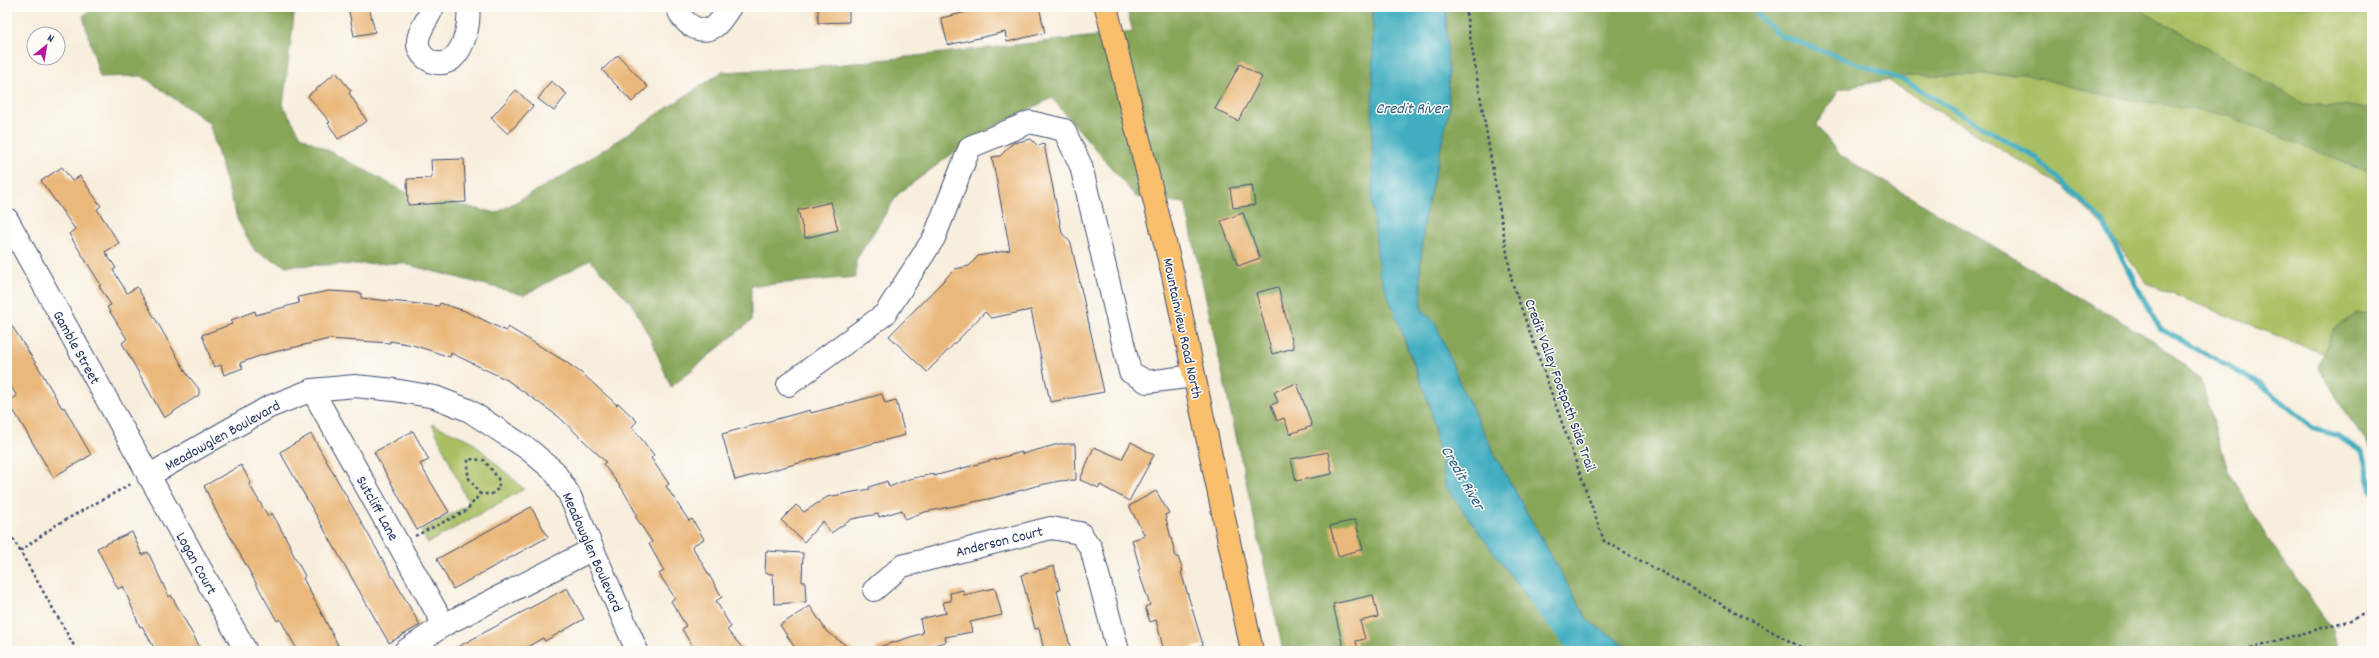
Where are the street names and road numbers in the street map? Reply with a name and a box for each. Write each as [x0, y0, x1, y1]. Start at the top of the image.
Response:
street label: Mountainview Road North [1155, 256, 1207, 401]
street label: Credit Valley Footpath Side Trail [1518, 296, 1601, 476]
street label: Gamble Street [46, 307, 105, 389]
street label: Meadowglen Boulevard [161, 396, 285, 478]
street label: Sutcliff Lane [349, 472, 403, 546]
street label: Meadowglen Boulevard [555, 489, 628, 616]
street label: Anderson Court [953, 521, 1046, 564]
street label: Logan Court [169, 529, 222, 600]

